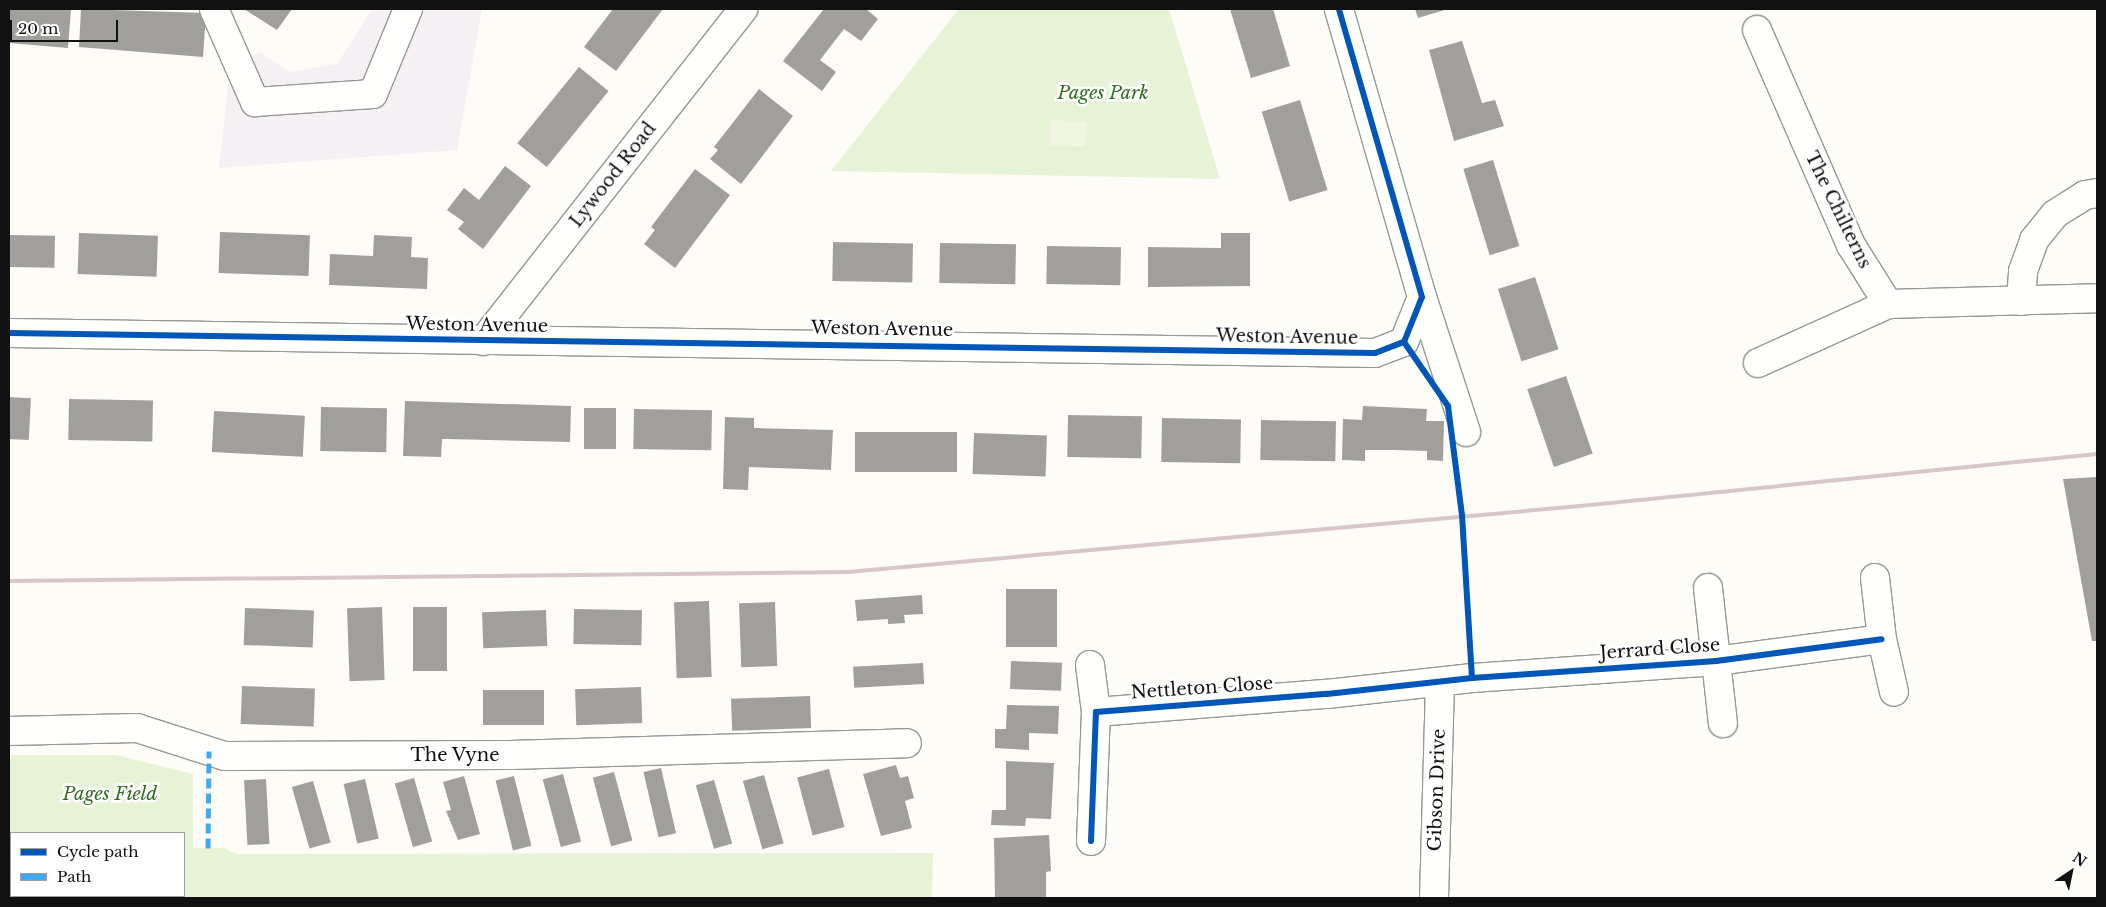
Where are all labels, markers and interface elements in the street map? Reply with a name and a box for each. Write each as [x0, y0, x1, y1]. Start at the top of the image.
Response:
scale bar [12, 10, 120, 42]
text: 20 m [18, 19, 58, 38]
park label: Pages Park [1057, 82, 1149, 104]
street label: Lywood Road [565, 118, 661, 232]
street label: The Chilterns [1800, 148, 1876, 272]
street label: Weston Avenue [405, 313, 549, 337]
street label: Weston Avenue [810, 317, 954, 341]
street label: Weston Avenue [1215, 325, 1359, 349]
street label: Jerrard Close [1599, 634, 1721, 664]
street label: Nettleton Close [1130, 672, 1274, 704]
street label: Gibson Drive [1424, 728, 1450, 852]
street label: The Vyne [410, 744, 500, 766]
park label: Pages Field [63, 783, 157, 805]
legend [10, 832, 185, 897]
text: Cycle path [57, 842, 139, 861]
north arrow [2046, 847, 2096, 897]
text: N [2069, 848, 2090, 871]
text: Path [57, 867, 91, 886]

